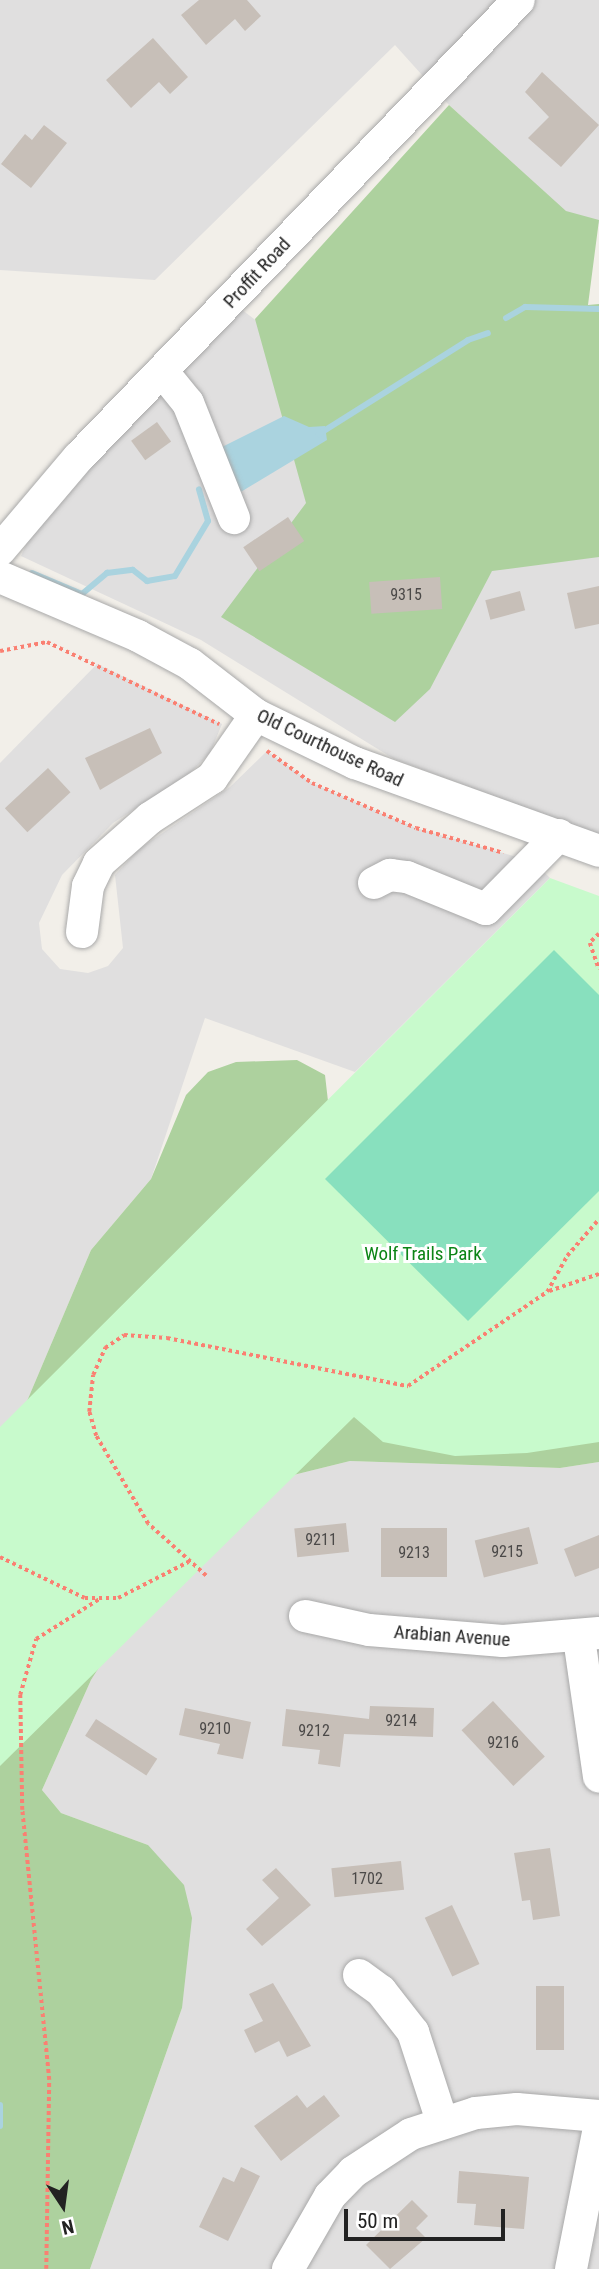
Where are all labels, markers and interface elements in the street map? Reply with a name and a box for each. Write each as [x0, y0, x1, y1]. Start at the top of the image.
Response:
street label: Proffit Road [219, 233, 295, 313]
house number: 9315 [390, 585, 422, 605]
street label: Old Courthouse Road [253, 704, 407, 792]
park label: Wolf Trails Park [364, 1243, 482, 1265]
house number: 9211 [305, 1530, 337, 1550]
house number: 9215 [491, 1542, 523, 1562]
house number: 9213 [398, 1543, 430, 1563]
street label: Arabian Avenue [393, 1621, 511, 1651]
house number: 9214 [385, 1711, 417, 1731]
house number: 9210 [199, 1719, 231, 1739]
house number: 9212 [298, 1721, 330, 1741]
house number: 9216 [487, 1733, 519, 1753]
house number: 1702 [351, 1869, 383, 1889]
north arrow [28, 2171, 98, 2241]
scale bar [347, 2196, 508, 2240]
text: 50 m [357, 2209, 398, 2233]
text: N [60, 2214, 76, 2239]

